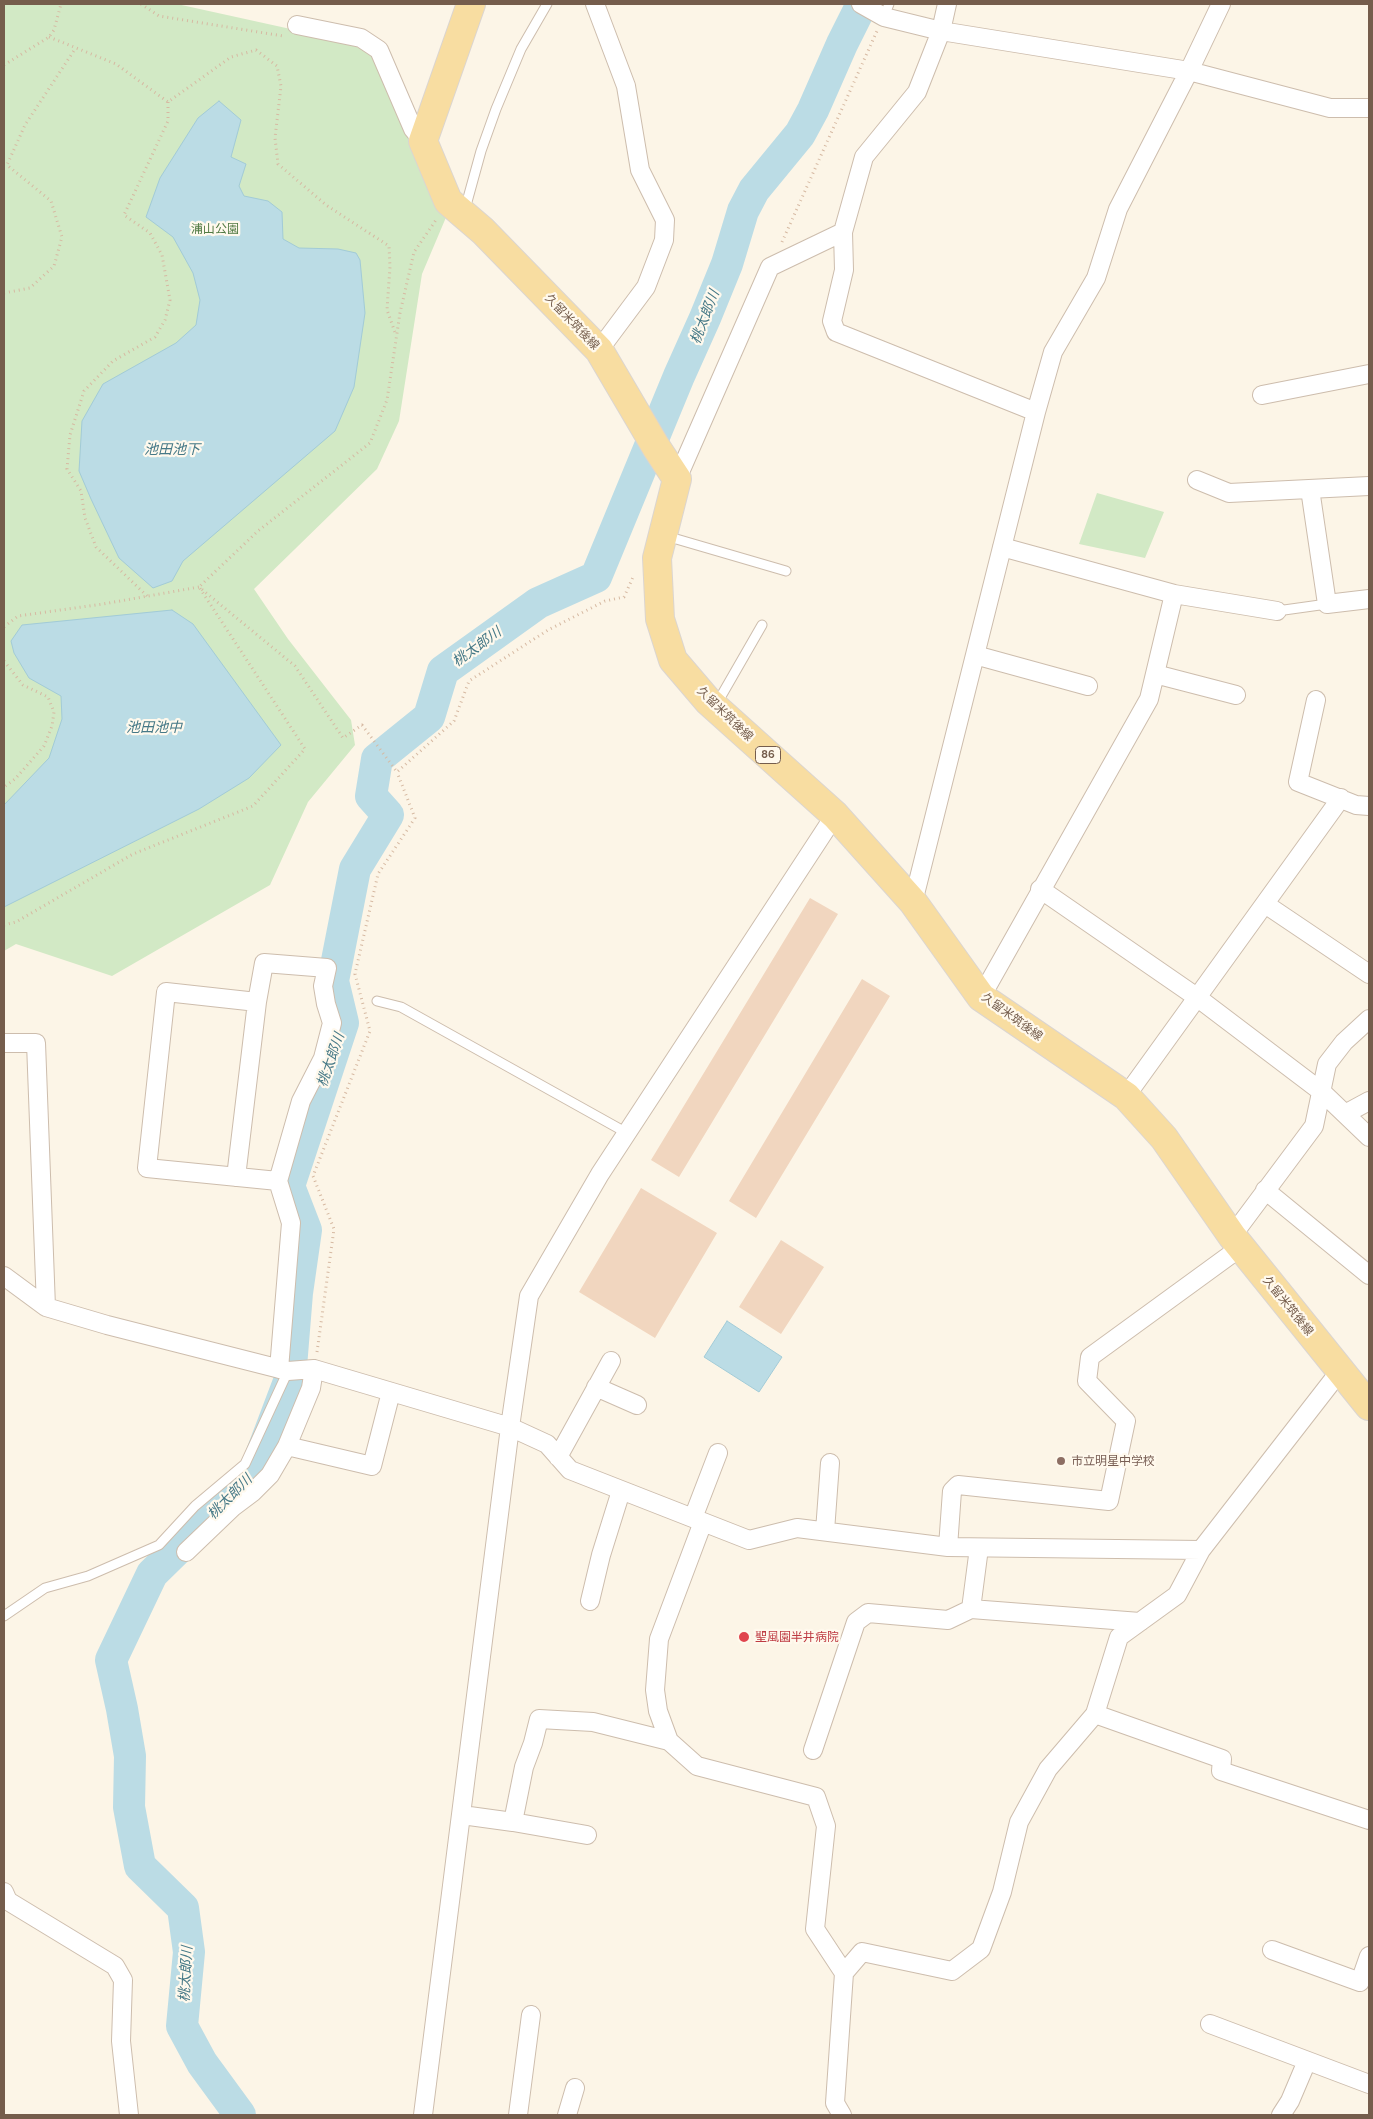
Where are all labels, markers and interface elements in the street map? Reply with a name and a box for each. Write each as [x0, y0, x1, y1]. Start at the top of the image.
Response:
park label: 浦山公園 [191, 222, 239, 236]
water label: 桃太郎川 [687, 288, 723, 346]
street label: 久留米筑後線 [542, 291, 602, 353]
water label: 池田池下 [144, 442, 200, 458]
water label: 桃太郎川 [449, 624, 505, 670]
street label: 久留米筑後線 [694, 684, 756, 744]
water label: 池田池中 [126, 720, 182, 736]
road number: 86 [756, 746, 780, 764]
street label: 久留米筑後線 [979, 990, 1045, 1044]
water label: 桃太郎川 [314, 1031, 348, 1089]
street label: 久留米筑後線 [1260, 1273, 1316, 1339]
place label: 市立明星中学校 [1071, 1454, 1155, 1468]
marker: 市立明星中学校 [1055, 1455, 1067, 1467]
water label: 桃太郎川 [204, 1471, 256, 1523]
marker: 聖風園半井病院 [737, 1630, 751, 1644]
place label: 聖風園半井病院 [755, 1630, 839, 1644]
water label: 桃太郎川 [176, 1946, 196, 2002]

